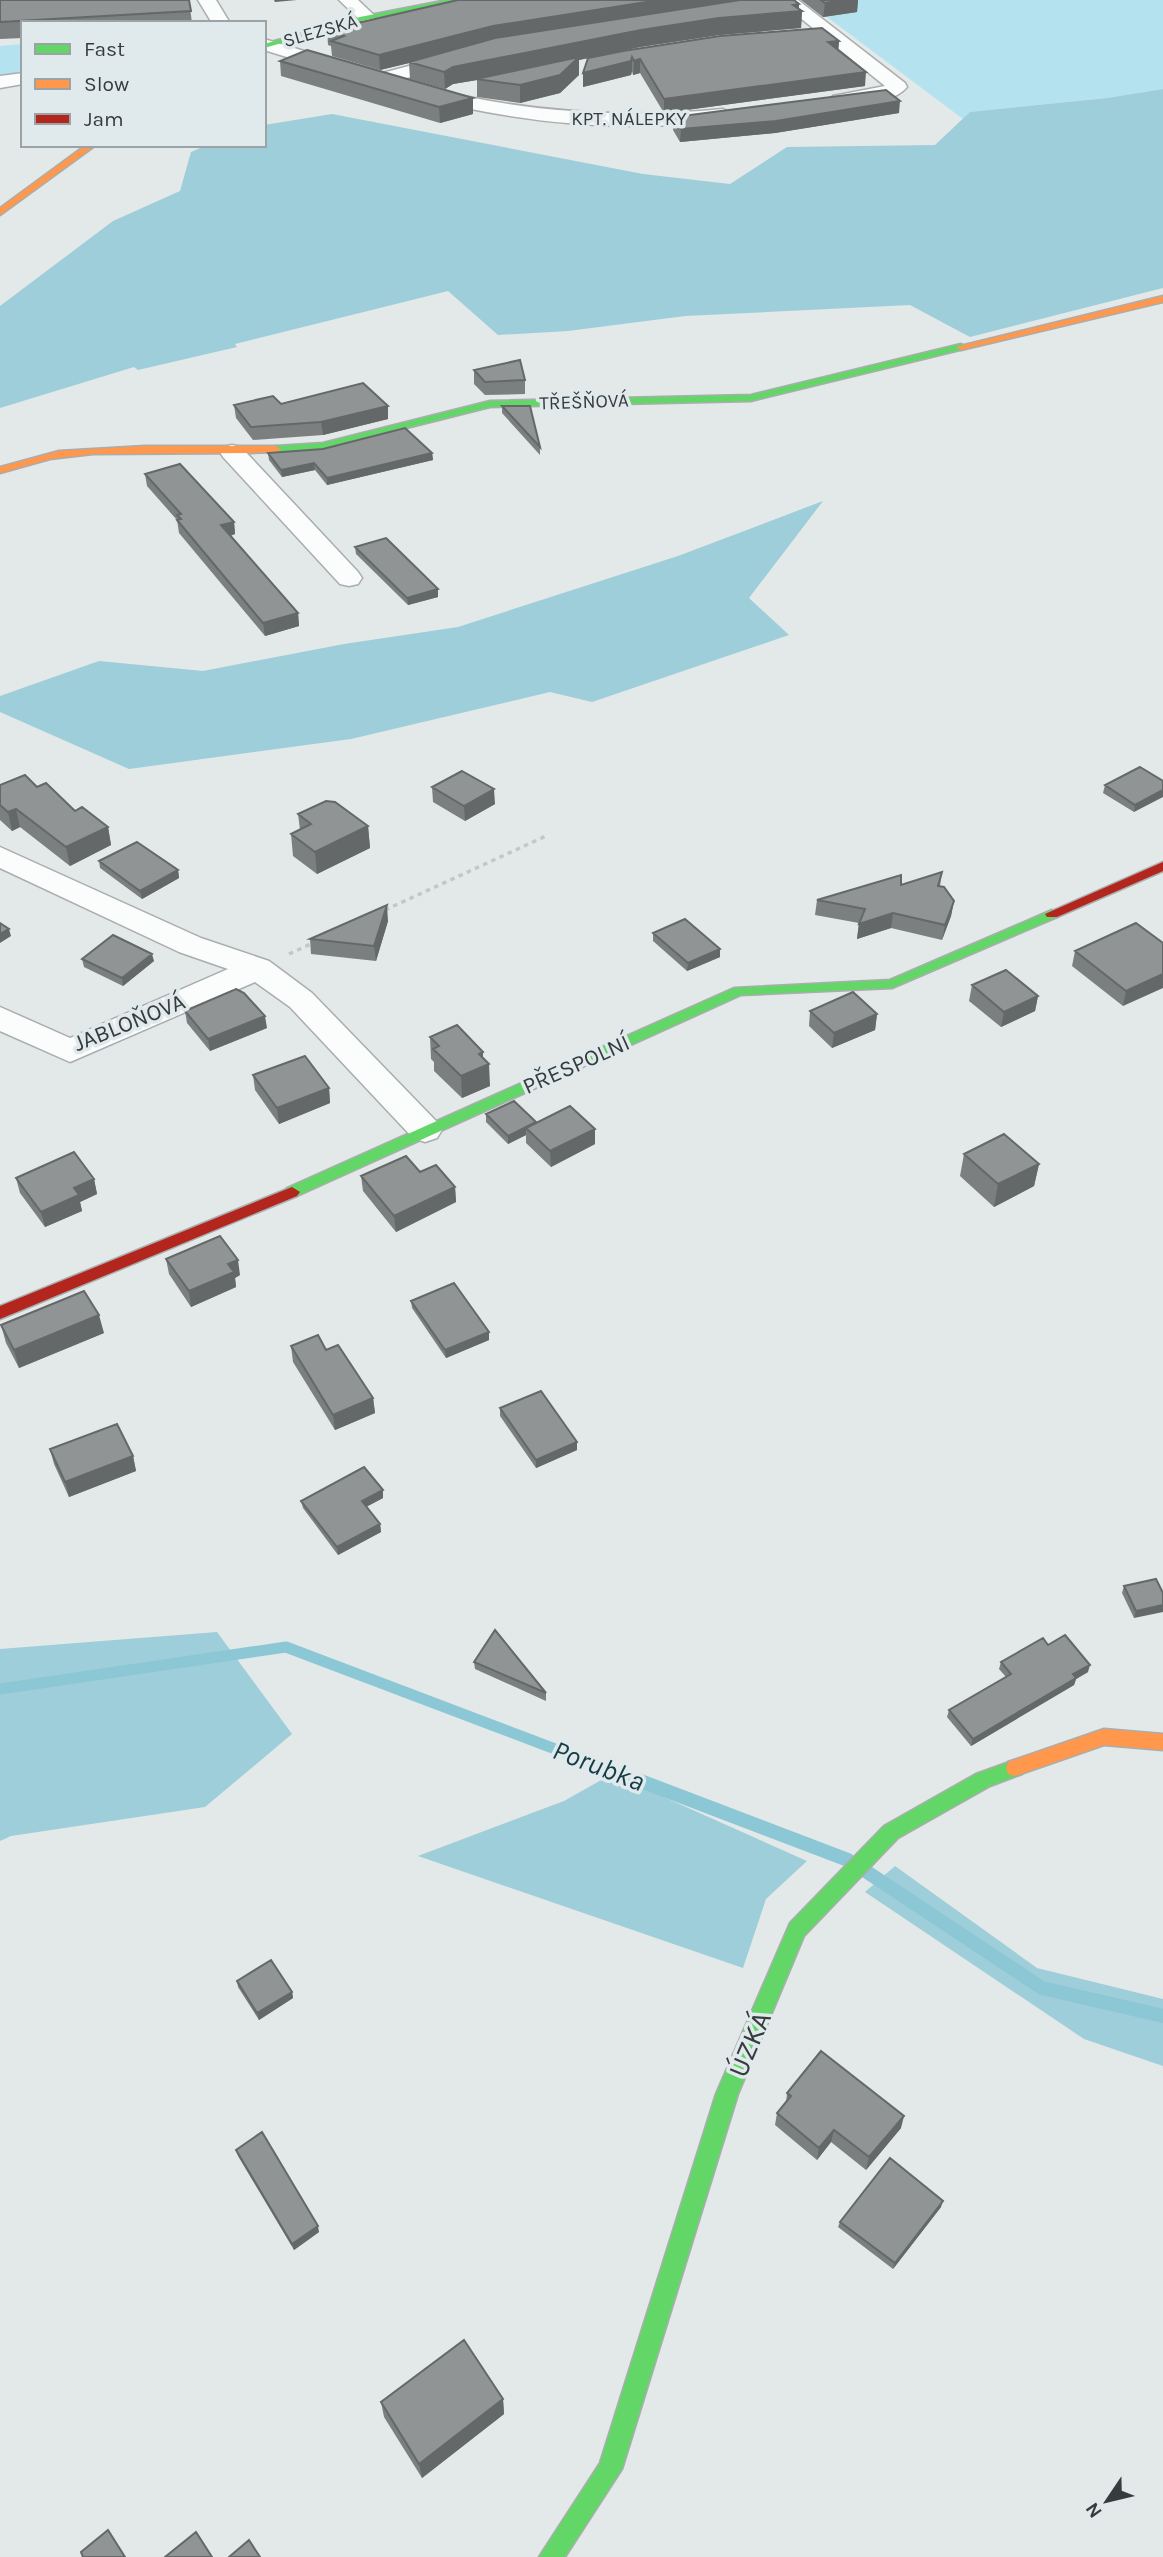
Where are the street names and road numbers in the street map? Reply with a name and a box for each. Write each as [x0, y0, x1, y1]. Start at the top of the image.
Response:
street label: SLEZSKÁ [280, 9, 360, 52]
street label: KPT. NÁLEPKY [571, 107, 687, 130]
street label: TŘEŠŇOVÁ [539, 388, 629, 415]
street label: JABLOŇOVÁ [69, 988, 189, 1057]
street label: PŘESPOLNÍ [519, 1029, 634, 1100]
street label: ÚZKÁ [720, 2006, 778, 2082]

